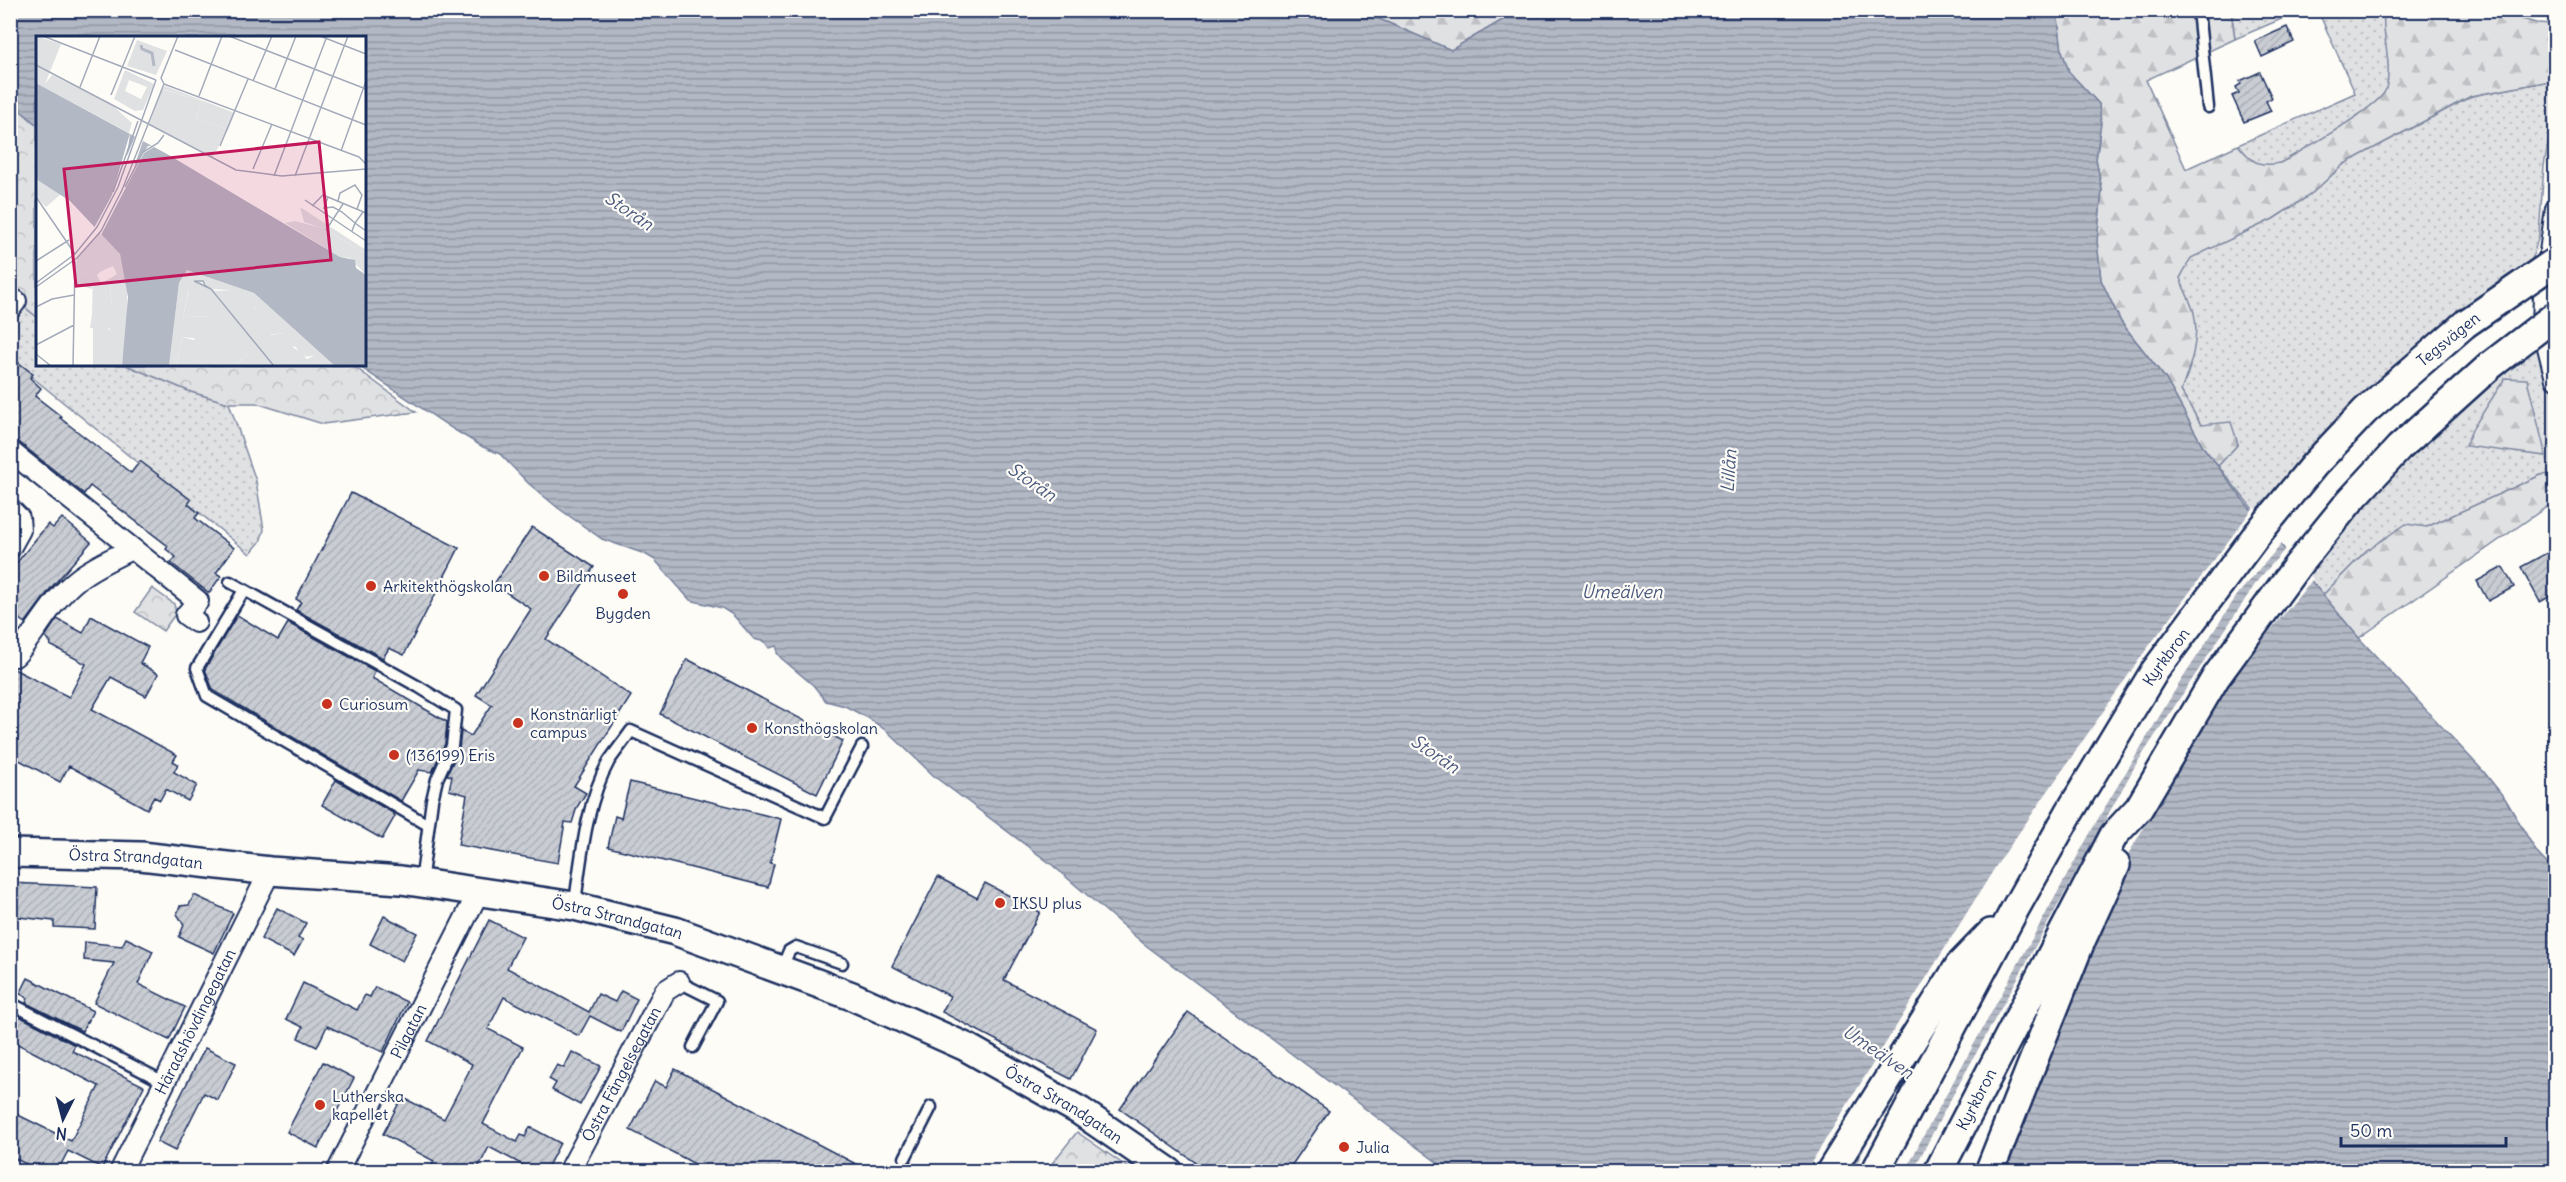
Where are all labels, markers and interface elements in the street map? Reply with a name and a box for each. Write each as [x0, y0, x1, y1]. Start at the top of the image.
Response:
inset map [36, 36, 366, 366]
water label: Storån [601, 186, 658, 235]
street label: Tegsvägen [2412, 307, 2484, 371]
water label: Lillån [1716, 448, 1741, 493]
water label: Storån [1004, 457, 1061, 506]
place label: Bildmuseet [556, 566, 637, 586]
marker: Bildmuseet [537, 569, 551, 583]
place label: Arkitekthögskolan [383, 576, 512, 596]
marker: Arkitekthögskolan [364, 579, 378, 593]
water label: Umeälven [1582, 580, 1663, 603]
marker: Bygden [616, 587, 630, 601]
place label: Bygden [595, 603, 651, 623]
street label: Kyrkbron [2138, 624, 2194, 689]
place label: Curiosum [339, 694, 408, 714]
marker: Curiosum [320, 697, 334, 711]
place label: Konstnärligt campus [530, 704, 618, 742]
marker: Konstnärligt campus [511, 716, 525, 730]
place label: Konsthögskolan [764, 718, 878, 738]
marker: Konsthögskolan [745, 721, 759, 735]
water label: Storån [1407, 729, 1464, 778]
place label: (136199) Eris [406, 745, 495, 765]
marker: (136199) Eris [387, 748, 401, 762]
street label: Östra Strandgatan [69, 844, 204, 873]
street label: Östra Strandgatan [550, 893, 686, 943]
place label: IKSU plus [1012, 893, 1082, 913]
marker: IKSU plus [993, 896, 1007, 910]
street label: Häradshövdingegatan [150, 945, 240, 1098]
street label: Pilgatan [386, 1000, 430, 1062]
street label: Östra Fängelsegatan [577, 1003, 665, 1145]
water label: Umeälven [1838, 1019, 1919, 1084]
street label: Östra Strandgatan [1001, 1061, 1127, 1147]
street label: Kyrkbron [1952, 1065, 2000, 1134]
place label: Lutherska kapellet [332, 1086, 404, 1124]
north arrow [33, 1089, 93, 1149]
marker: Lutherska kapellet [313, 1098, 327, 1112]
scale bar [2341, 1110, 2506, 1148]
text: 50 m [2350, 1119, 2392, 1142]
text: N [55, 1123, 68, 1144]
place label: Julia [1356, 1137, 1390, 1157]
marker: Julia [1337, 1140, 1351, 1154]

